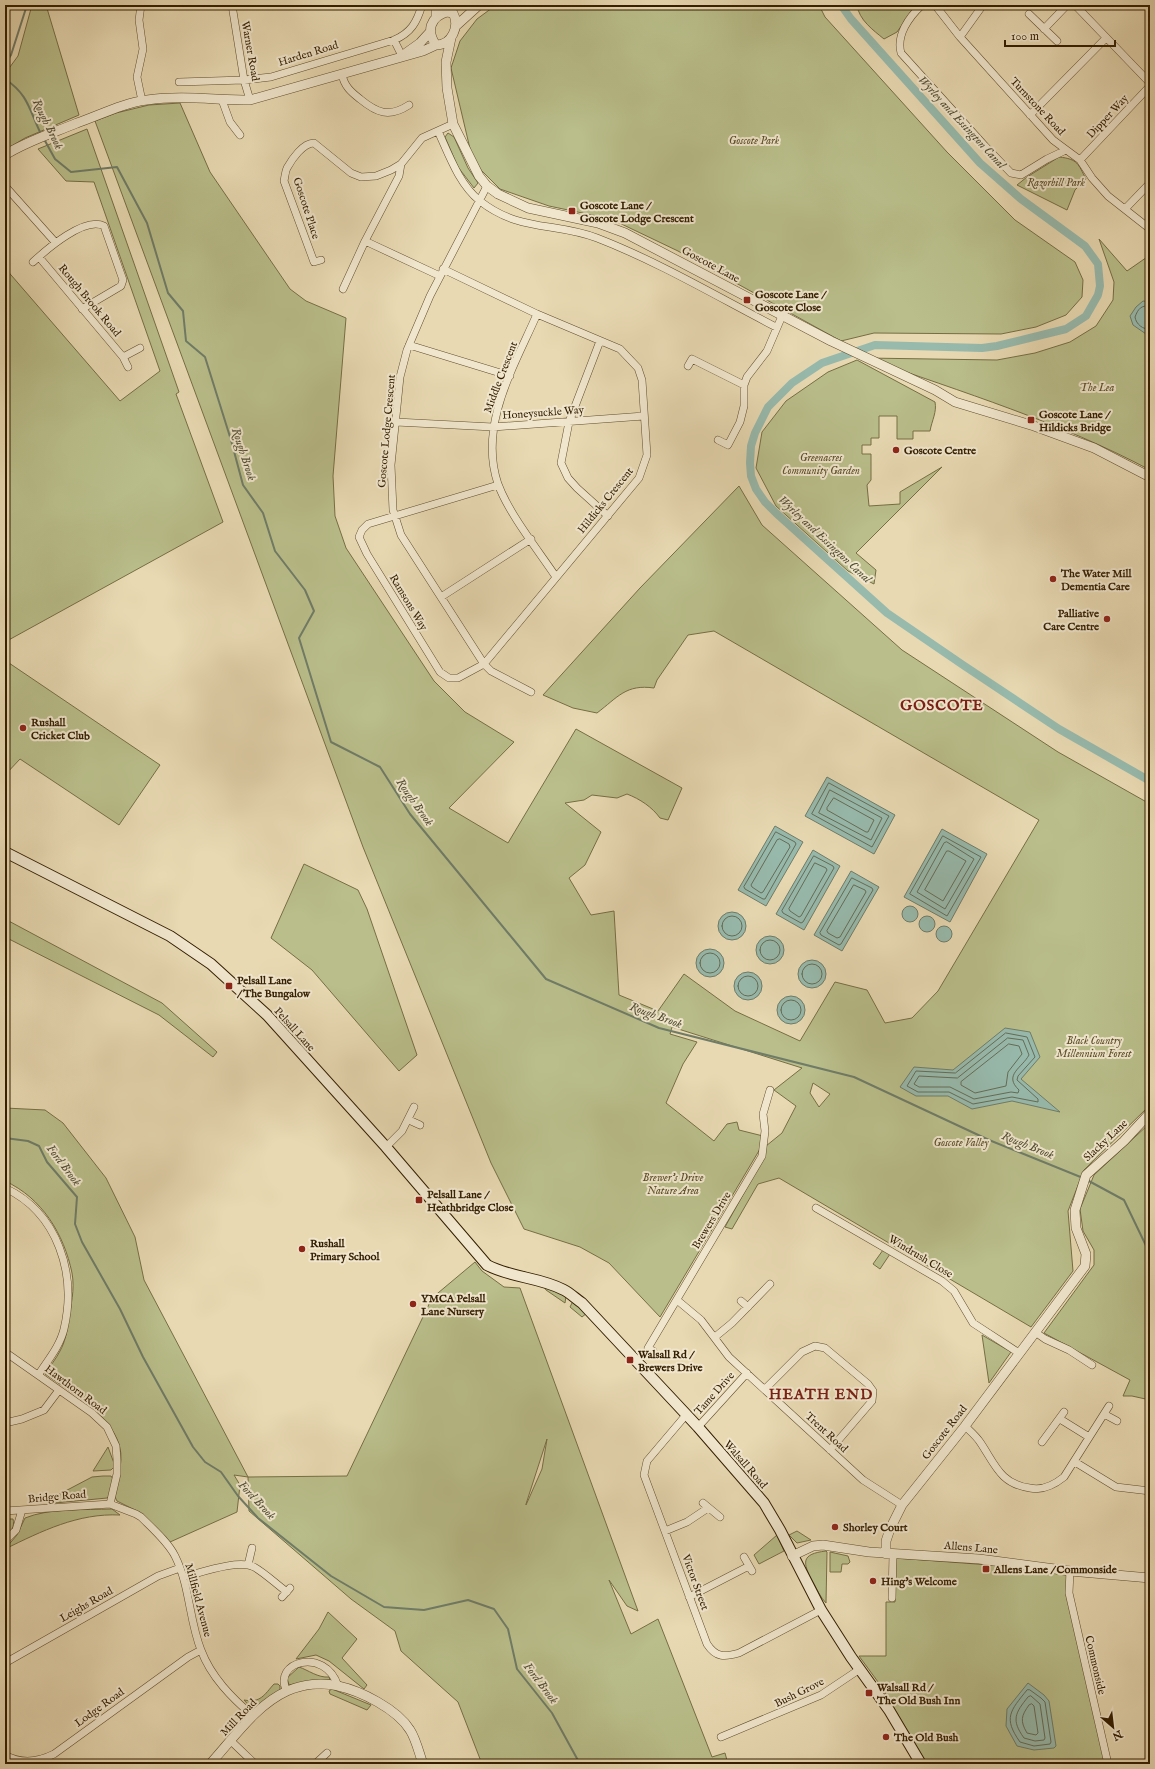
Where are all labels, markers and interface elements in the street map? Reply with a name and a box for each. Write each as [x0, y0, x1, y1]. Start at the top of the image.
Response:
street label: Warner Road [238, 20, 262, 82]
scale bar [1005, 22, 1115, 48]
text: 100 m [1011, 29, 1039, 44]
street label: Harden Road [276, 38, 340, 70]
water label: Wyrley and Essington Canal [914, 73, 1009, 174]
street label: Turnstone Road [1007, 75, 1068, 139]
street label: Dipper Way [1084, 91, 1132, 142]
water label: Rough Brook [28, 96, 66, 153]
park label: Goscote Park [729, 134, 780, 148]
street label: Goscote Place [289, 176, 323, 241]
park label: Razorbill Park [1027, 176, 1086, 190]
place label: Goscote Lane / Goscote Lodge Crescent [580, 199, 694, 226]
marker: Goscote Lane / Goscote Lodge Crescent [567, 206, 577, 216]
street label: Goscote Lane [679, 244, 742, 286]
street label: Rough Brook Road [55, 262, 124, 340]
place label: Goscote Lane / Goscote Close [755, 288, 827, 315]
marker: Goscote Lane / Goscote Close [742, 295, 752, 305]
street label: Middle Crescent [481, 339, 521, 415]
street label: Goscote Lodge Crescent [375, 374, 399, 488]
park label: The Lea [1080, 381, 1115, 395]
street label: Honeysuckle Way [502, 403, 585, 423]
place label: Goscote Lane / Hildicks Bridge [1039, 408, 1111, 435]
marker: Goscote Lane / Hildicks Bridge [1026, 415, 1036, 425]
water label: Rough Brook [227, 426, 259, 483]
place label: Goscote Centre [904, 444, 976, 458]
marker: Goscote Centre [891, 445, 901, 455]
park label: Greenacres Community Garden [782, 451, 860, 478]
street label: Hildicks Crescent [575, 465, 637, 537]
water label: Wyrley and Essington Canal [774, 492, 875, 588]
place label: The Water Mill Dementia Care [1060, 567, 1132, 594]
street label: Ramsons Way [386, 572, 431, 634]
marker: The Water Mill Dementia Care [1048, 574, 1058, 584]
place label: Palliative Care Centre [1043, 607, 1099, 634]
marker: Palliative Care Centre [1102, 614, 1112, 624]
district label: GOSCOTE [900, 696, 984, 715]
place label: Rushall Cricket Club [31, 716, 90, 743]
marker: Rushall Cricket Club [18, 723, 28, 733]
water label: Rough Brook [392, 776, 437, 830]
place label: Pelsall Lane / The Bungalow [236, 974, 311, 1001]
marker: Pelsall Lane / The Bungalow [224, 981, 234, 991]
water label: Rough Brook [627, 999, 684, 1033]
street label: Pelsall Lane [271, 1005, 318, 1055]
park label: Black Country Millennium Forest [1056, 1034, 1132, 1061]
street label: Slacky Lane [1081, 1117, 1131, 1165]
water label: Rough Brook [999, 1128, 1056, 1164]
park label: Goscote Valley [933, 1136, 989, 1150]
water label: Ford Brook [43, 1142, 84, 1189]
park label: Brewer's Drive Nature Area [643, 1171, 704, 1198]
place label: Pelsall Lane / Heathbridge Close [427, 1188, 513, 1215]
street label: Brewers Drive [689, 1189, 734, 1252]
marker: Pelsall Lane / Heathbridge Close [414, 1195, 424, 1205]
street label: Windrush Close [886, 1232, 955, 1282]
place label: Rushall Primary School [310, 1237, 380, 1264]
marker: Rushall Primary School [297, 1244, 307, 1254]
place label: YMCA Pelsall Lane Nursery [420, 1292, 486, 1319]
marker: YMCA Pelsall Lane Nursery [408, 1299, 418, 1309]
place label: Walsall Rd / Brewers Drive [637, 1348, 703, 1375]
marker: Walsall Rd / Brewers Drive [625, 1355, 635, 1365]
street label: Hawthorn Road [42, 1362, 109, 1418]
street label: Tame Drive [692, 1369, 738, 1418]
district label: HEATH END [769, 1385, 873, 1404]
street label: Goscote Road [919, 1402, 970, 1463]
street label: Trent Road [802, 1409, 851, 1456]
street label: Walsall Road [720, 1438, 770, 1492]
water label: Ford Brook [235, 1478, 279, 1523]
street label: Bridge Road [27, 1487, 87, 1507]
place label: Shorley Court [843, 1521, 908, 1535]
marker: Shorley Court [830, 1522, 840, 1532]
street label: Allens Lane [942, 1539, 998, 1557]
street label: Victor Street [678, 1552, 712, 1612]
street label: Millfield Avenue [181, 1562, 215, 1639]
place label: Allens Lane / Commonside [993, 1563, 1117, 1577]
marker: Allens Lane / Commonside [981, 1564, 991, 1574]
place label: Hing's Welcome [881, 1575, 957, 1589]
marker: Hing's Welcome [868, 1576, 878, 1586]
street label: Leighs Road [58, 1584, 116, 1626]
street label: Commonside [1081, 1634, 1109, 1696]
water label: Ford Brook [520, 1660, 561, 1707]
street label: Bush Grove [772, 1675, 827, 1711]
place label: Walsall Rd / The Old Bush Inn [876, 1681, 960, 1708]
street label: Lodge Road [72, 1685, 127, 1731]
marker: Walsall Rd / The Old Bush Inn [864, 1688, 874, 1698]
street label: Mill Road [218, 1696, 260, 1739]
north arrow [1093, 1707, 1133, 1747]
text: N [1109, 1726, 1126, 1744]
place label: The Old Bush [893, 1731, 959, 1745]
marker: The Old Bush [881, 1732, 891, 1742]

